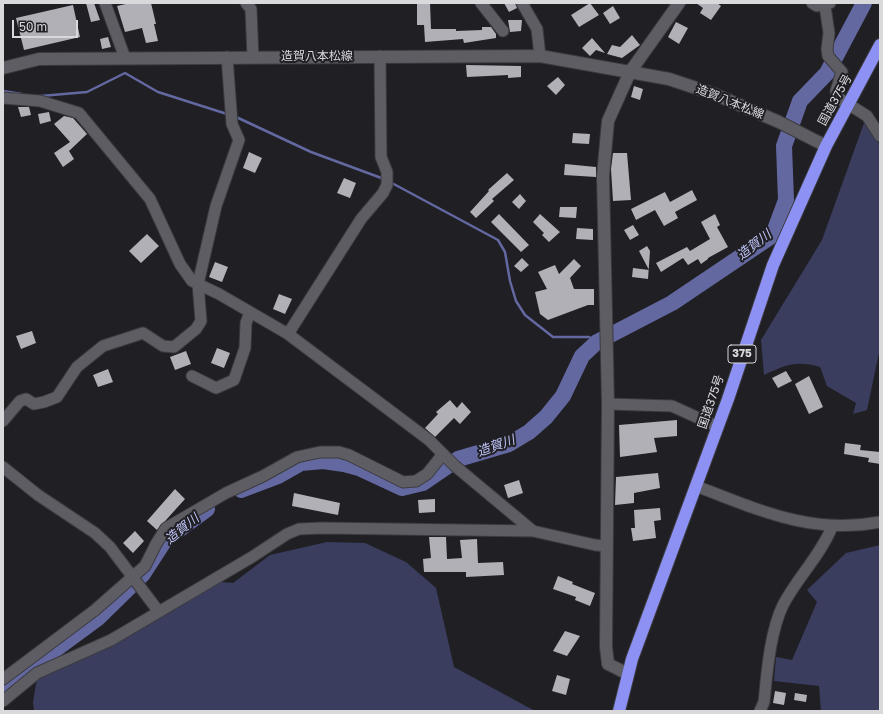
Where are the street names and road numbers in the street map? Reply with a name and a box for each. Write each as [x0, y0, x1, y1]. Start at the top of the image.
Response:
street label: 造賀八本松線 [281, 49, 353, 63]
street label: 国道375号 [815, 72, 855, 128]
street label: 造賀八本松線 [694, 82, 766, 122]
road number: 375 [728, 345, 756, 363]
street label: 国道375号 [695, 373, 727, 431]

